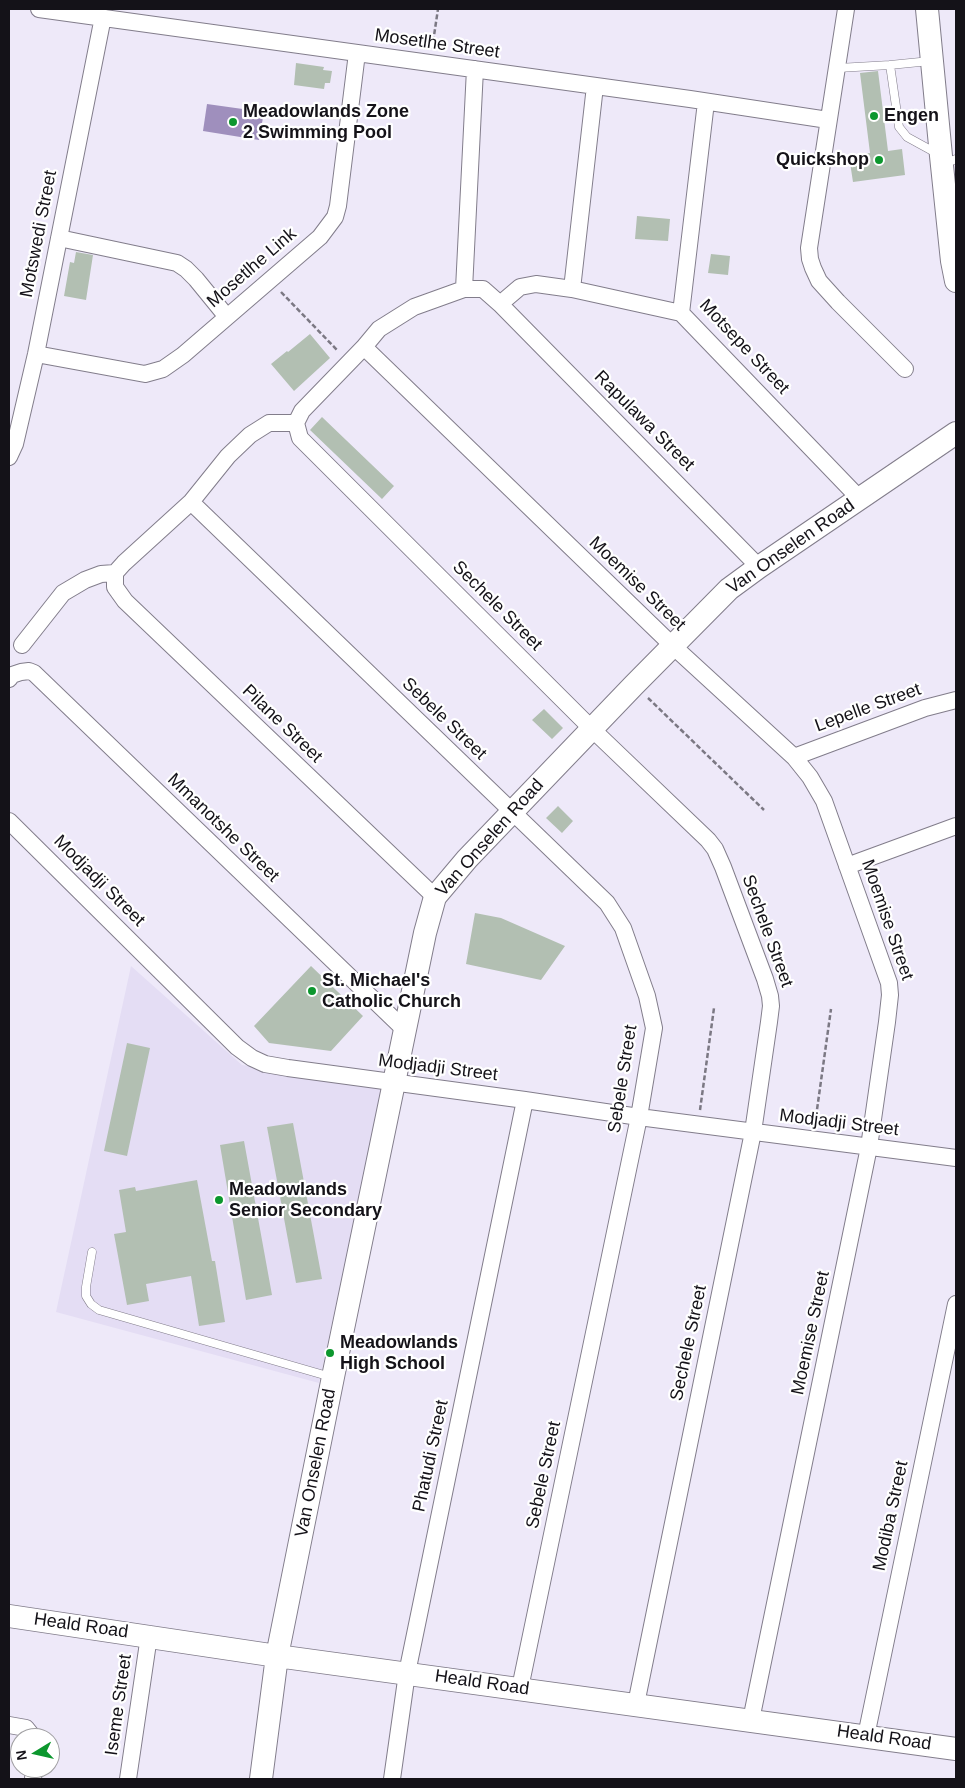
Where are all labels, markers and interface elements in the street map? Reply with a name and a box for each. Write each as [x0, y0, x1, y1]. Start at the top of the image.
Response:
street label: Mosetlhe Street [373, 25, 501, 63]
place label: Meadowlands Zone 2 Swimming Pool [243, 101, 409, 144]
place label: Engen [884, 105, 939, 127]
marker: Engen [868, 110, 880, 122]
marker: Meadowlands Zone 2 Swimming Pool [227, 116, 239, 128]
place label: Quickshop [776, 149, 869, 171]
marker: Quickshop [873, 154, 885, 166]
street label: Motswedi Street [16, 169, 62, 299]
street label: Mosetlhe Link [203, 223, 301, 313]
street label: Motsepe Street [694, 295, 794, 399]
street label: Rapulawa Street [589, 366, 699, 476]
street label: Van Onselen Road [723, 495, 859, 599]
street label: Moemise Street [584, 532, 690, 636]
street label: Sechele Street [448, 557, 546, 655]
street label: Sebele Street [397, 673, 491, 765]
street label: Lepelle Street [812, 679, 924, 737]
street label: Pilane Street [237, 680, 327, 768]
street label: Mmanotshe Street [163, 769, 283, 887]
street label: Van Onselen Road [432, 775, 548, 901]
street label: Modjadji Street [49, 831, 149, 931]
street label: Moemise Street [856, 857, 918, 983]
street label: Sechele Street [737, 872, 797, 990]
place label: St. Michael's Catholic Church [322, 970, 461, 1012]
marker: St. Michael's Catholic Church [306, 985, 318, 997]
street label: Sebele Street [604, 1023, 642, 1135]
street label: Modjadji Street [377, 1050, 499, 1086]
street label: Modjadji Street [778, 1105, 900, 1141]
place label: Meadowlands Senior Secondary [229, 1179, 382, 1222]
marker: Meadowlands Senior Secondary [213, 1194, 225, 1206]
street label: Moemise Street [787, 1269, 835, 1397]
street label: Sechele Street [666, 1283, 712, 1403]
place label: Meadowlands High School [340, 1332, 458, 1375]
marker: Meadowlands High School [324, 1347, 336, 1359]
street label: Van Onselen Road [291, 1387, 341, 1539]
street label: Phatudi Street [409, 1398, 453, 1514]
street label: Sebele Street [522, 1419, 566, 1531]
street label: Modiba Street [869, 1459, 913, 1573]
street label: Heald Road [32, 1609, 130, 1643]
street label: Iseme Street [101, 1653, 137, 1757]
street label: Heald Road [433, 1666, 531, 1700]
street label: Heald Road [835, 1721, 933, 1755]
north arrow [10, 1728, 60, 1778]
text: N [12, 1749, 30, 1761]

